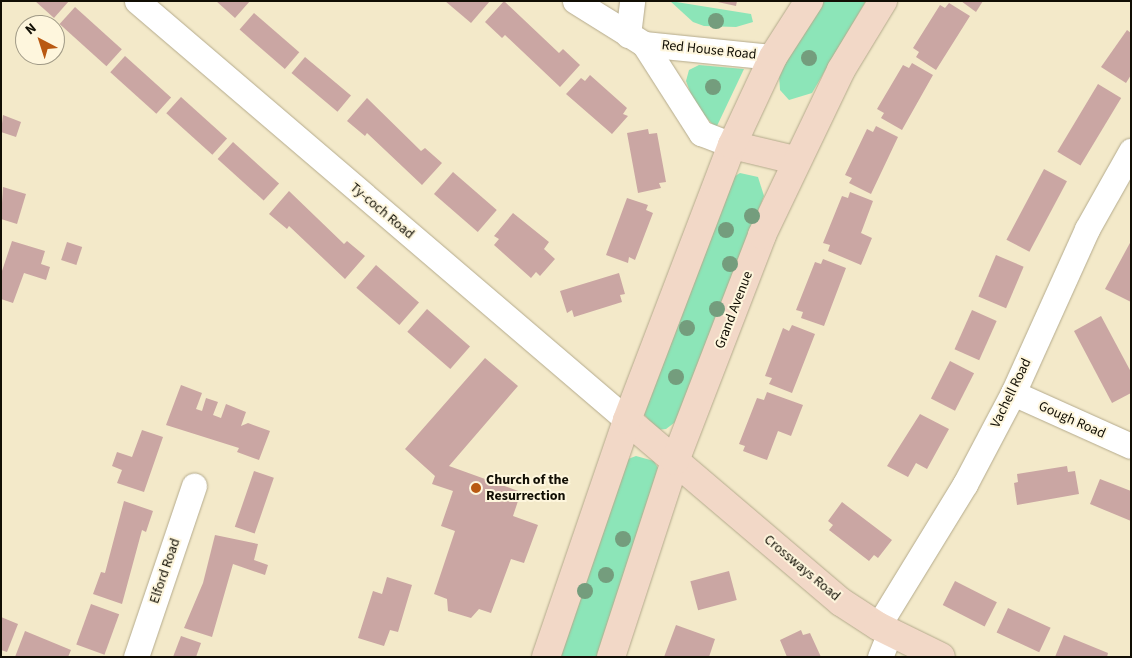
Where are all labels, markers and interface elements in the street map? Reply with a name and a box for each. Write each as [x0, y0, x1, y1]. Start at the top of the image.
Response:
north arrow [15, 15, 65, 65]
text: N [21, 19, 41, 40]
street label: Red House Road [661, 37, 757, 63]
street label: Ty-coch Road [347, 179, 417, 243]
street label: Grand Avenue [712, 269, 756, 351]
street label: Vachell Road [987, 356, 1035, 430]
street label: Gough Road [1036, 398, 1108, 442]
place label: Church of the Resurrection [486, 472, 569, 504]
marker: Church of the Resurrection [470, 482, 482, 494]
street label: Crossways Road [761, 531, 843, 605]
street label: Elford Road [146, 536, 184, 606]

